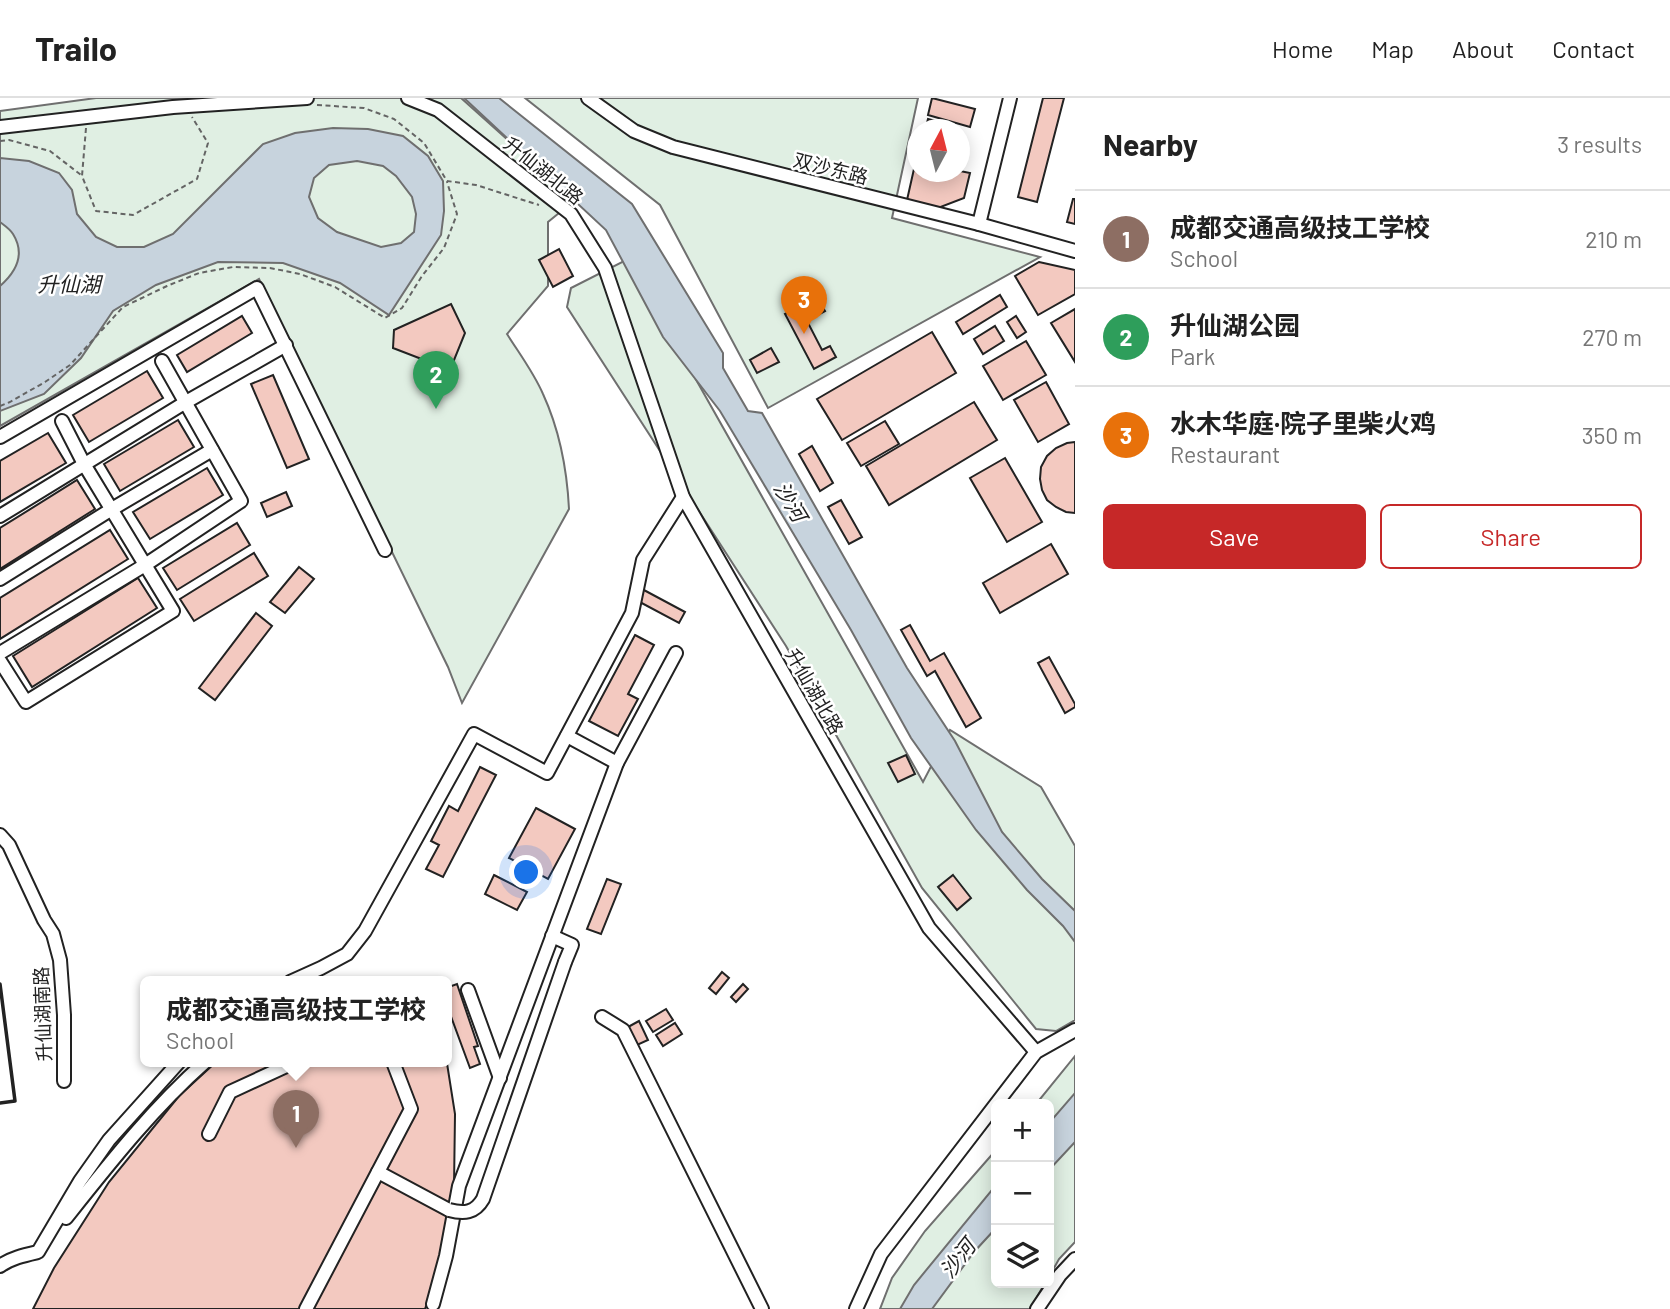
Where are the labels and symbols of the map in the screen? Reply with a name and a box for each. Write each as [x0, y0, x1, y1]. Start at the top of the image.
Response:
north arrow [907, 119, 970, 182]
street label: 升仙湖北路 [500, 131, 588, 209]
street label: 双沙东路 [791, 148, 871, 188]
water label: 升仙湖 [38, 271, 103, 296]
pin: 3 [781, 276, 827, 334]
pin: 2 [413, 351, 459, 409]
water label: 沙河 [769, 477, 815, 529]
street label: 升仙湖北路 [781, 644, 849, 738]
your location [509, 855, 543, 889]
street label: 升仙湖南路 [29, 966, 55, 1062]
pin: 1 [273, 1090, 319, 1148]
water label: 沙河 [934, 1231, 982, 1282]

